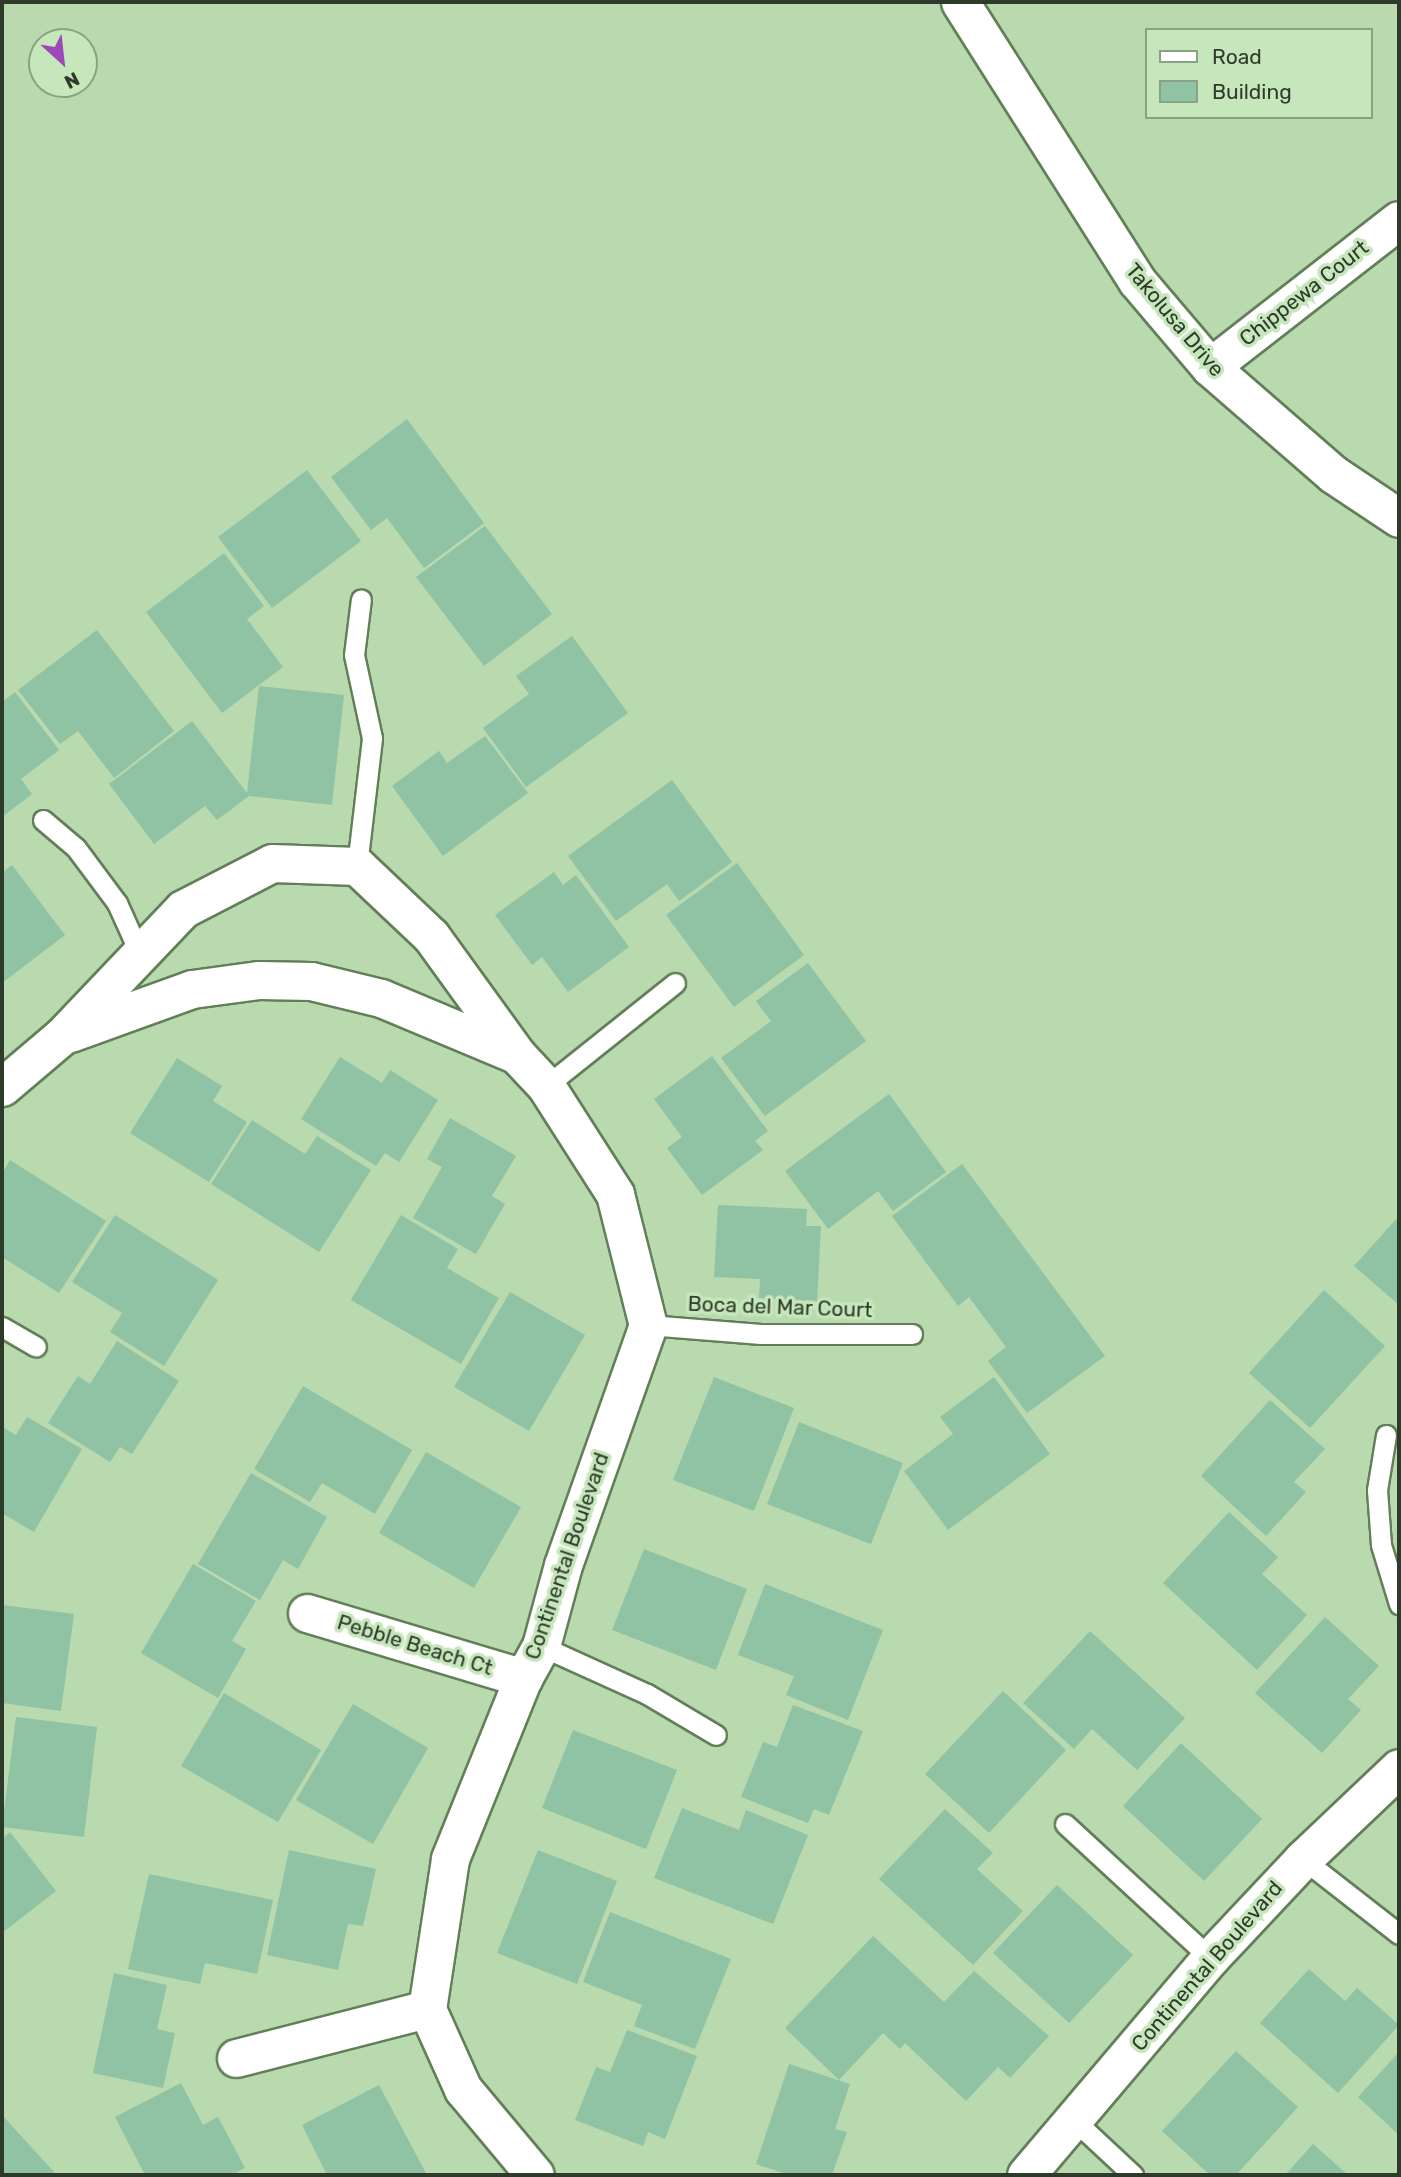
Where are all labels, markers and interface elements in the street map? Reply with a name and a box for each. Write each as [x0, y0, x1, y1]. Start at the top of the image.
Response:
north arrow [28, 28, 98, 98]
legend [1146, 28, 1373, 119]
text: Road [1212, 44, 1262, 69]
text: N [61, 67, 83, 94]
text: Building [1212, 79, 1292, 104]
street label: Chippewa Court [1235, 235, 1373, 351]
street label: Takolusa Drive [1120, 258, 1230, 382]
street label: Boca del Mar Court [687, 1291, 873, 1323]
street label: Continental Boulevard [520, 1449, 614, 1663]
street label: Pebble Beach Ct [334, 1609, 496, 1681]
street label: Continental Boulevard [1126, 1876, 1288, 2056]

